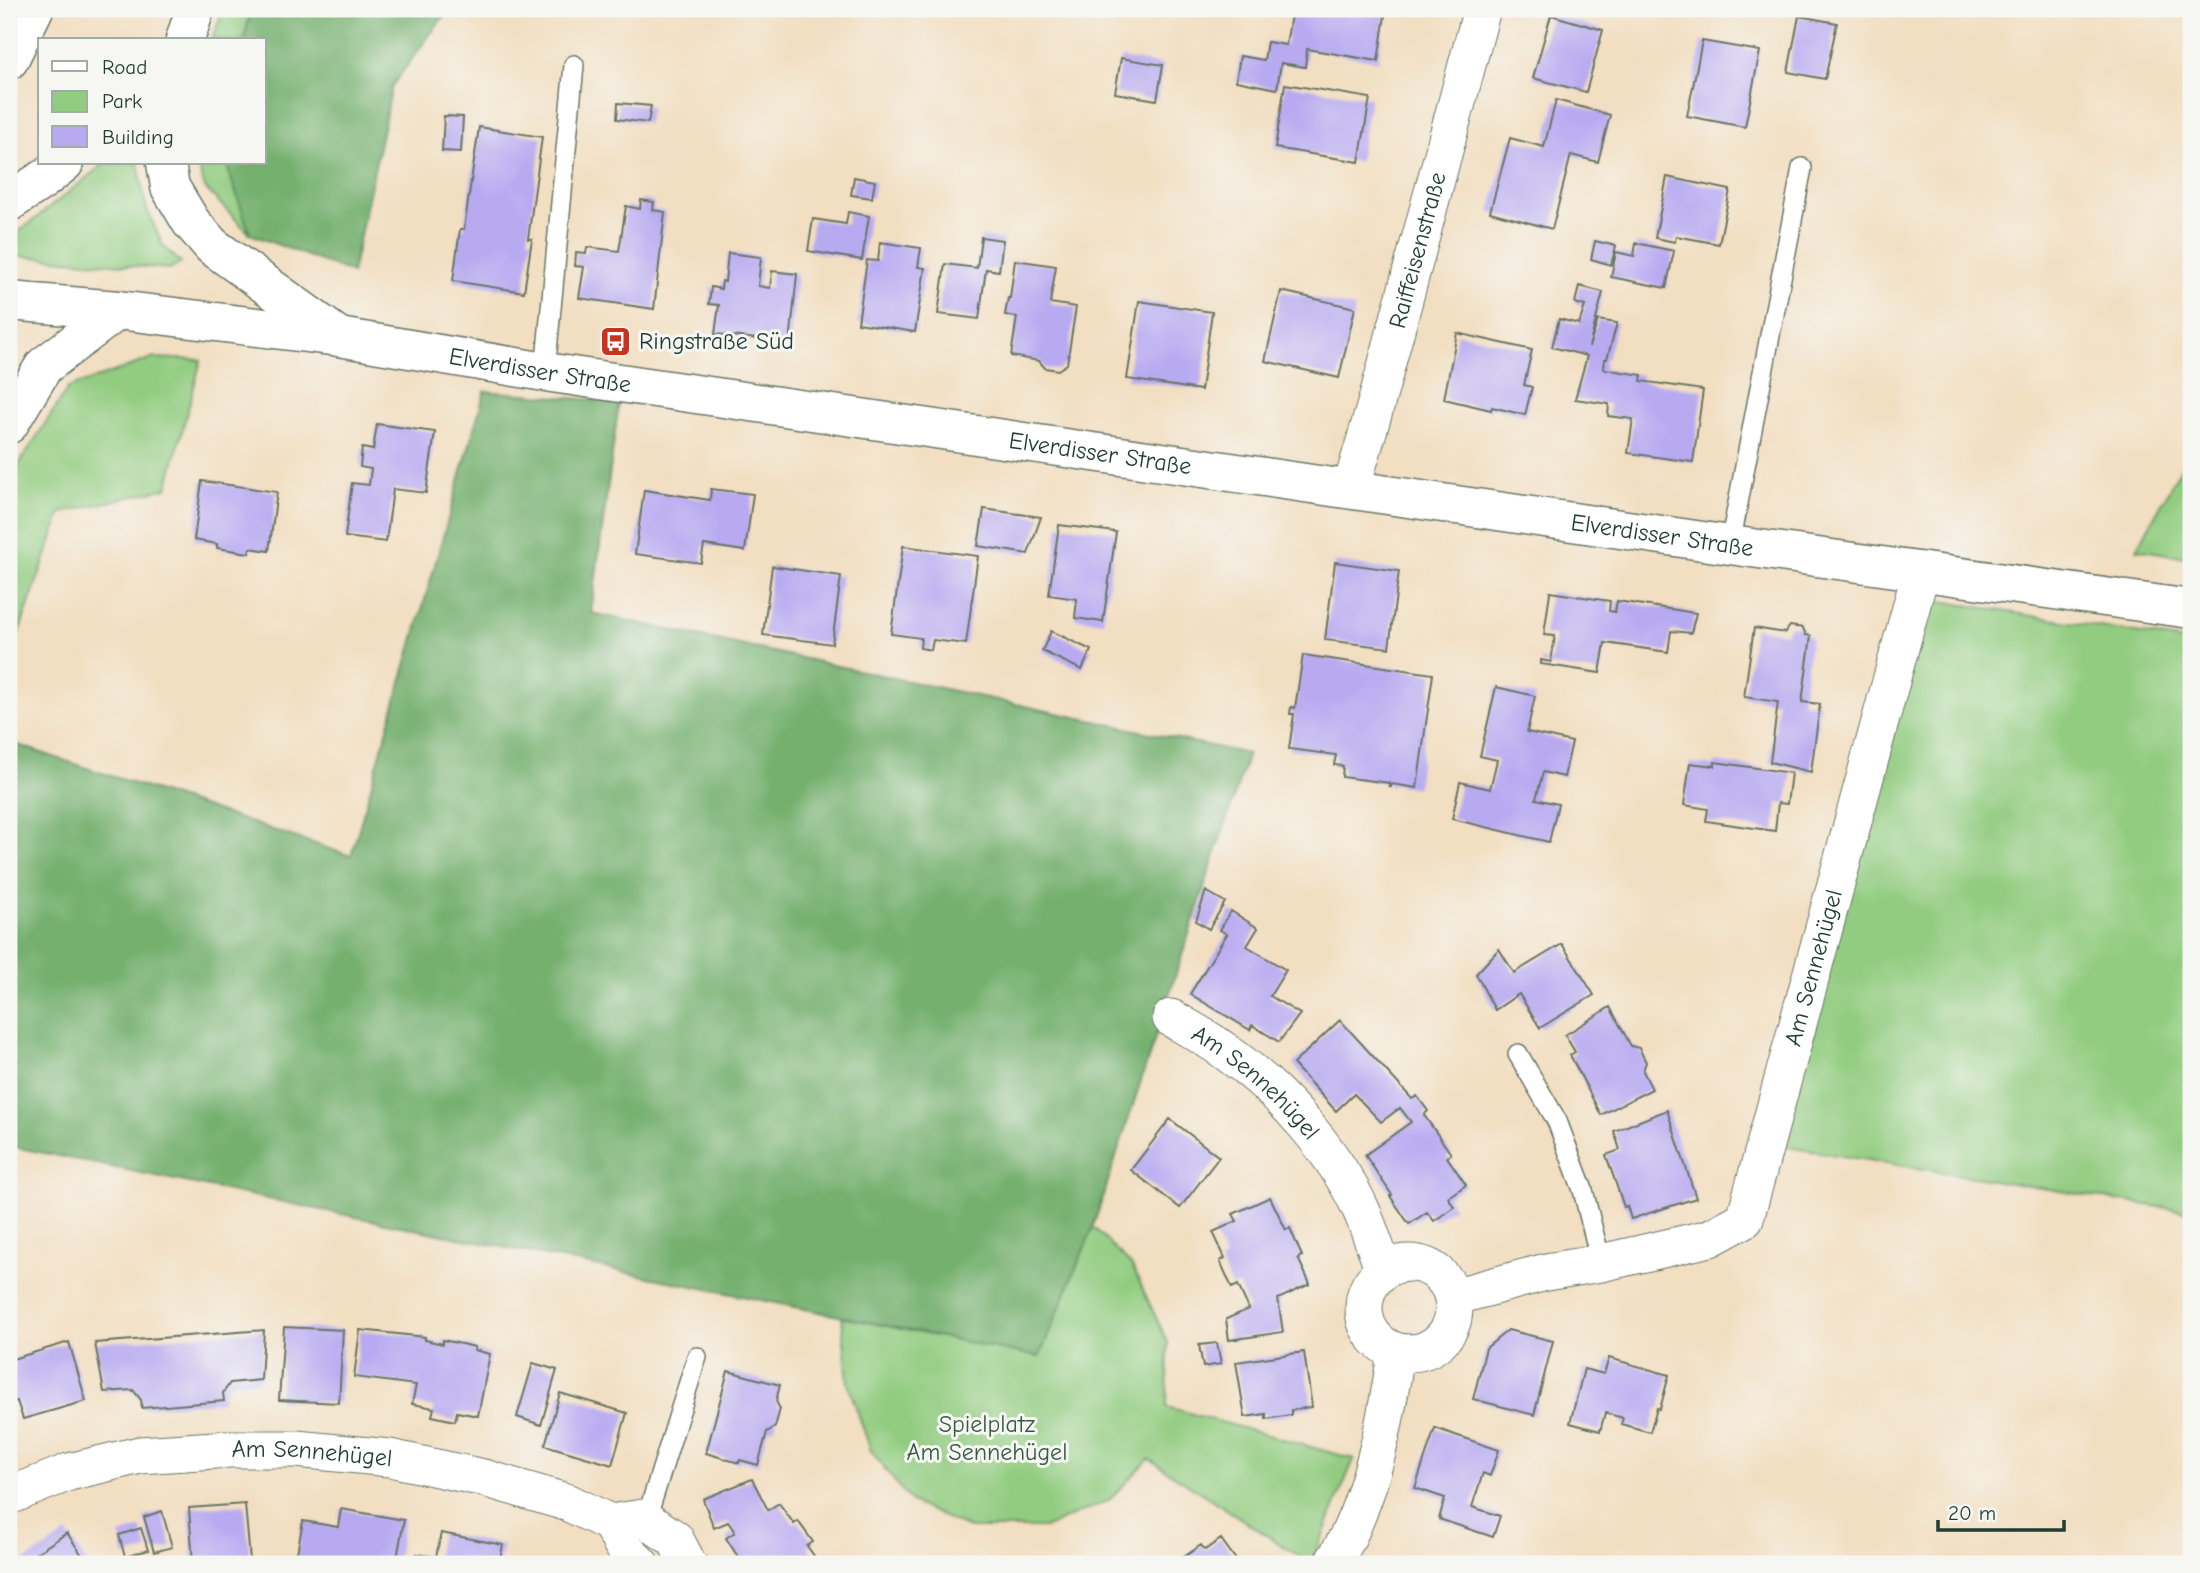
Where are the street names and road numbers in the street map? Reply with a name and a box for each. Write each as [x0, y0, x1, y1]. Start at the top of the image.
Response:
street label: Raiffeisenstraße [1383, 169, 1452, 331]
street label: Elverdisser Straße [447, 342, 633, 398]
street label: Elverdisser Straße [1007, 426, 1193, 480]
street label: Elverdisser Straße [1569, 508, 1755, 562]
street label: Am Sennehügel [1779, 886, 1848, 1049]
street label: Am Sennehügel [1187, 1019, 1326, 1145]
street label: Am Sennehügel [232, 1435, 394, 1472]

